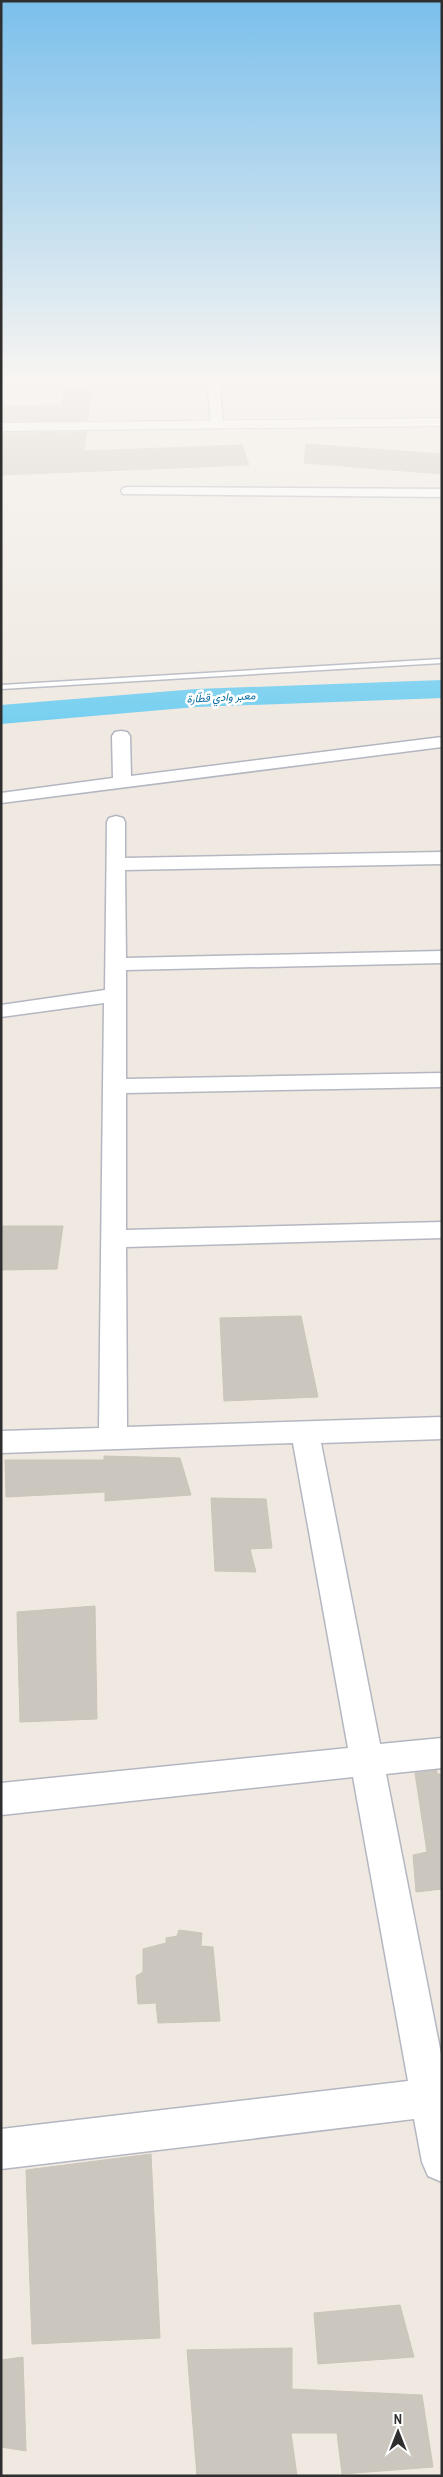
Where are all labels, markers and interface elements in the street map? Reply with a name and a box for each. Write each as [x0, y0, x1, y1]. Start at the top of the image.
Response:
water label: معبر وادي قطّارة [186, 688, 256, 708]
north arrow [373, 2407, 423, 2457]
text: N [394, 2410, 402, 2428]

